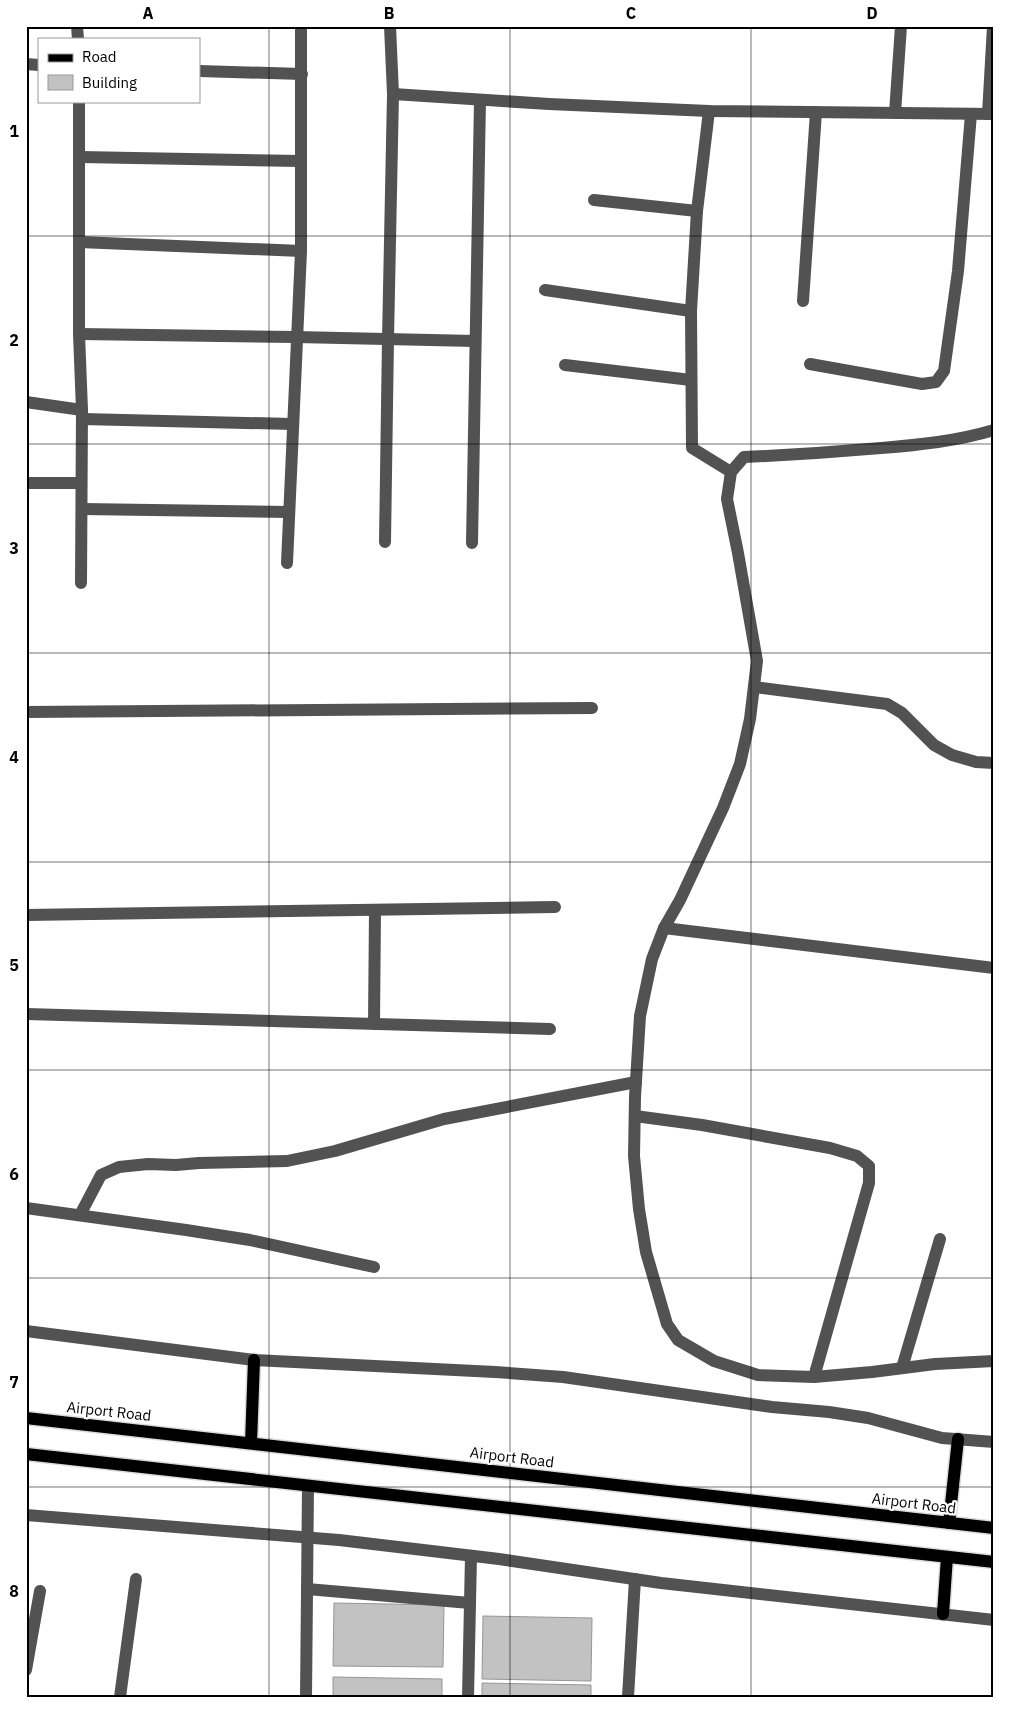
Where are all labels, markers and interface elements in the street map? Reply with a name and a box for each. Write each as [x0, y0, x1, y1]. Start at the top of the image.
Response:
text: A [143, 3, 154, 23]
text: B [384, 3, 395, 23]
text: C [626, 3, 636, 23]
text: D [866, 3, 878, 23]
legend [38, 38, 200, 102]
text: Road [82, 47, 117, 66]
text: Building [82, 73, 137, 92]
text: 1 [9, 121, 19, 141]
text: 2 [9, 330, 19, 350]
text: 3 [9, 538, 19, 558]
text: 4 [9, 747, 19, 767]
text: 5 [9, 955, 19, 975]
text: 6 [9, 1164, 19, 1184]
text: 7 [9, 1372, 19, 1392]
street label: Airport Road [66, 1397, 152, 1425]
street label: Airport Road [469, 1442, 555, 1472]
street label: Airport Road [871, 1488, 957, 1518]
text: 8 [9, 1581, 19, 1601]

